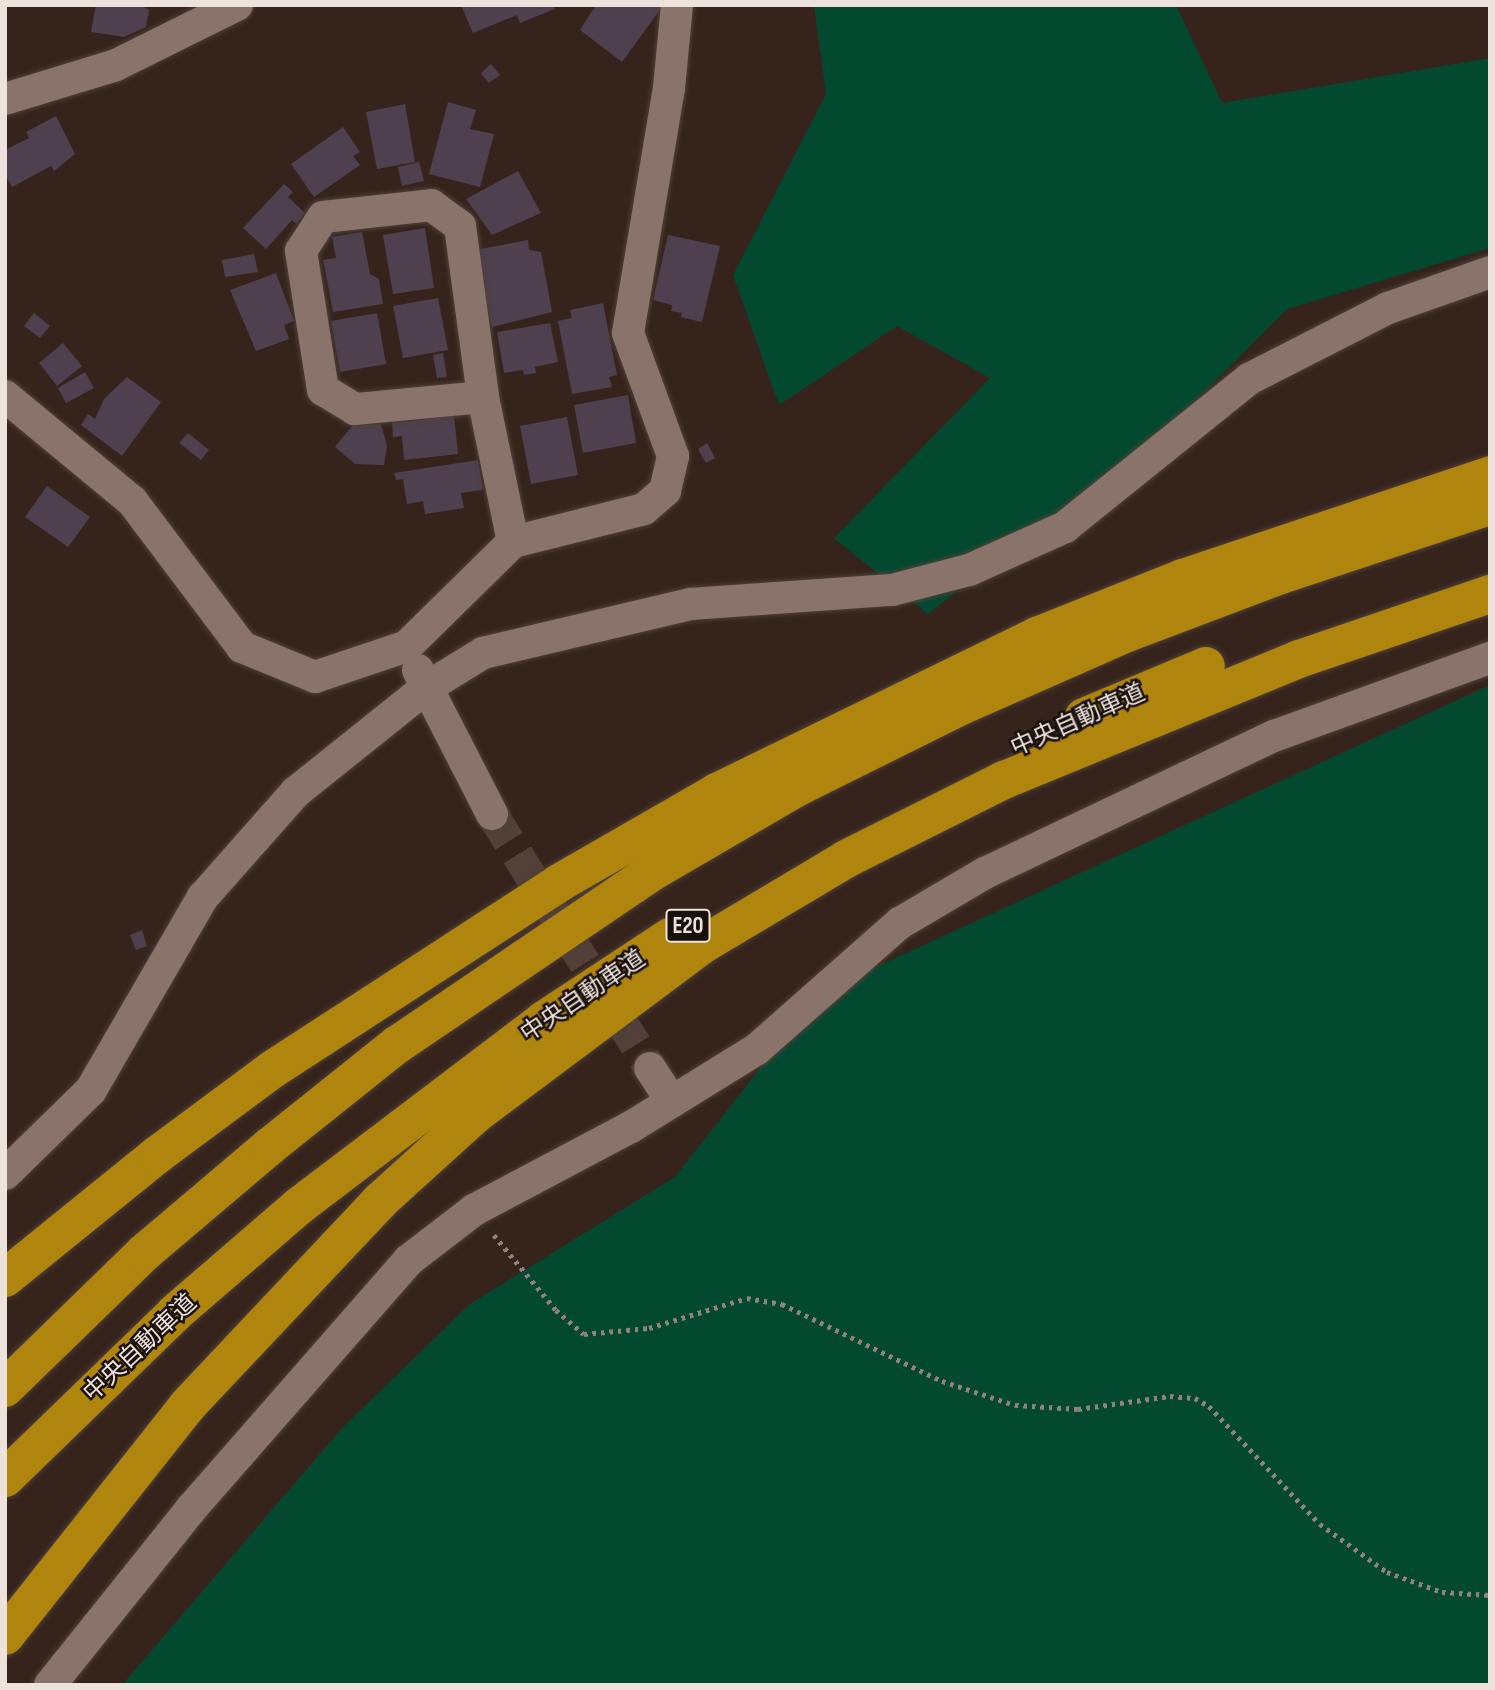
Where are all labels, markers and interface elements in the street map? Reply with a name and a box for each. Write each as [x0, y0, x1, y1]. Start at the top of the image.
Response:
street label: 中央自動車道 [1006, 678, 1150, 762]
road number: E20 [665, 906, 711, 945]
street label: 中央自動車道 [515, 944, 651, 1048]
street label: 中央自動車道 [78, 1288, 202, 1408]

